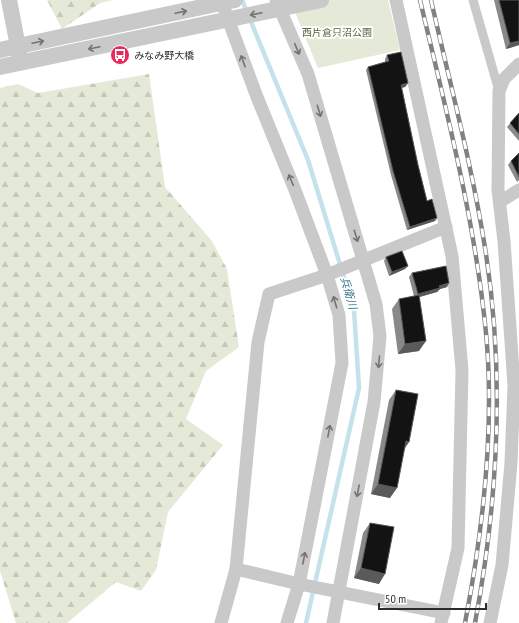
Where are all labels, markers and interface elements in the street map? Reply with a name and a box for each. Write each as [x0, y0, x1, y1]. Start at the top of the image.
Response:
one-way arrow [174, 7, 187, 15]
one-way arrow [249, 10, 262, 18]
park label: 西片倉只沼公園 [302, 26, 372, 39]
one-way arrow [31, 38, 44, 46]
one-way arrow [294, 42, 301, 54]
one-way arrow [88, 44, 101, 52]
bus stop icon: みなみ野大橋 [109, 44, 131, 66]
place label: みなみ野大橋 [134, 49, 194, 62]
one-way arrow [239, 55, 247, 67]
one-way arrow [316, 104, 323, 117]
one-way arrow [287, 175, 294, 187]
one-way arrow [353, 229, 360, 242]
water label: 兵衛川 [338, 275, 361, 312]
one-way arrow [331, 296, 338, 309]
one-way arrow [375, 355, 382, 368]
one-way arrow [325, 424, 333, 437]
one-way arrow [353, 484, 361, 497]
one-way arrow [300, 552, 308, 565]
scale bar [379, 585, 486, 611]
text: 50 m [385, 591, 406, 606]

